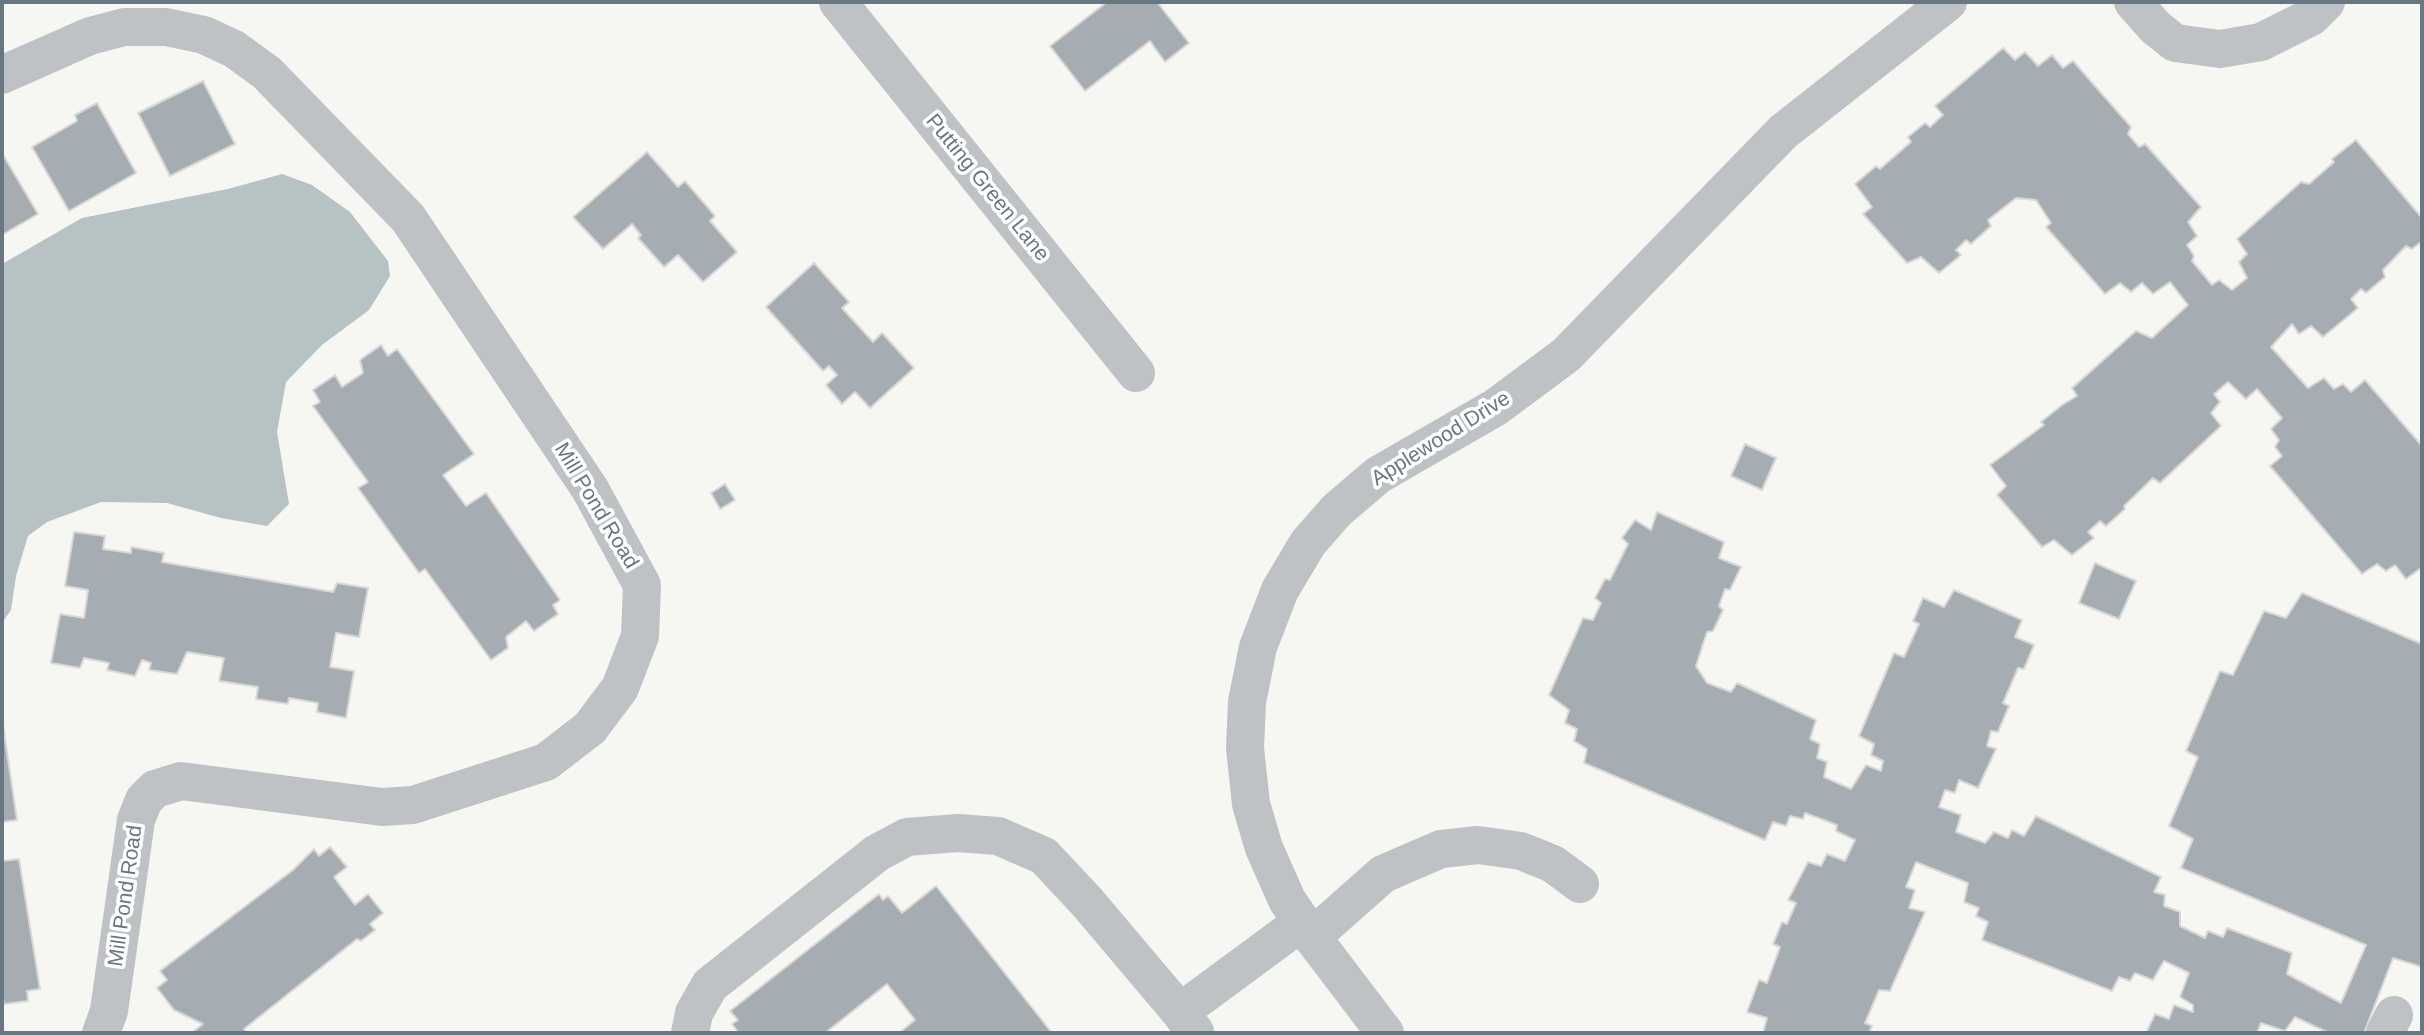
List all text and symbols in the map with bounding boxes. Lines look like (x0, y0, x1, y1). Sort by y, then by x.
street label: Putting Green Lane (920, 109, 1054, 267)
street label: Applewood Drive (1367, 386, 1515, 492)
street label: Mill Pond Road (549, 438, 643, 574)
street label: Mill Pond Road (104, 824, 148, 968)

